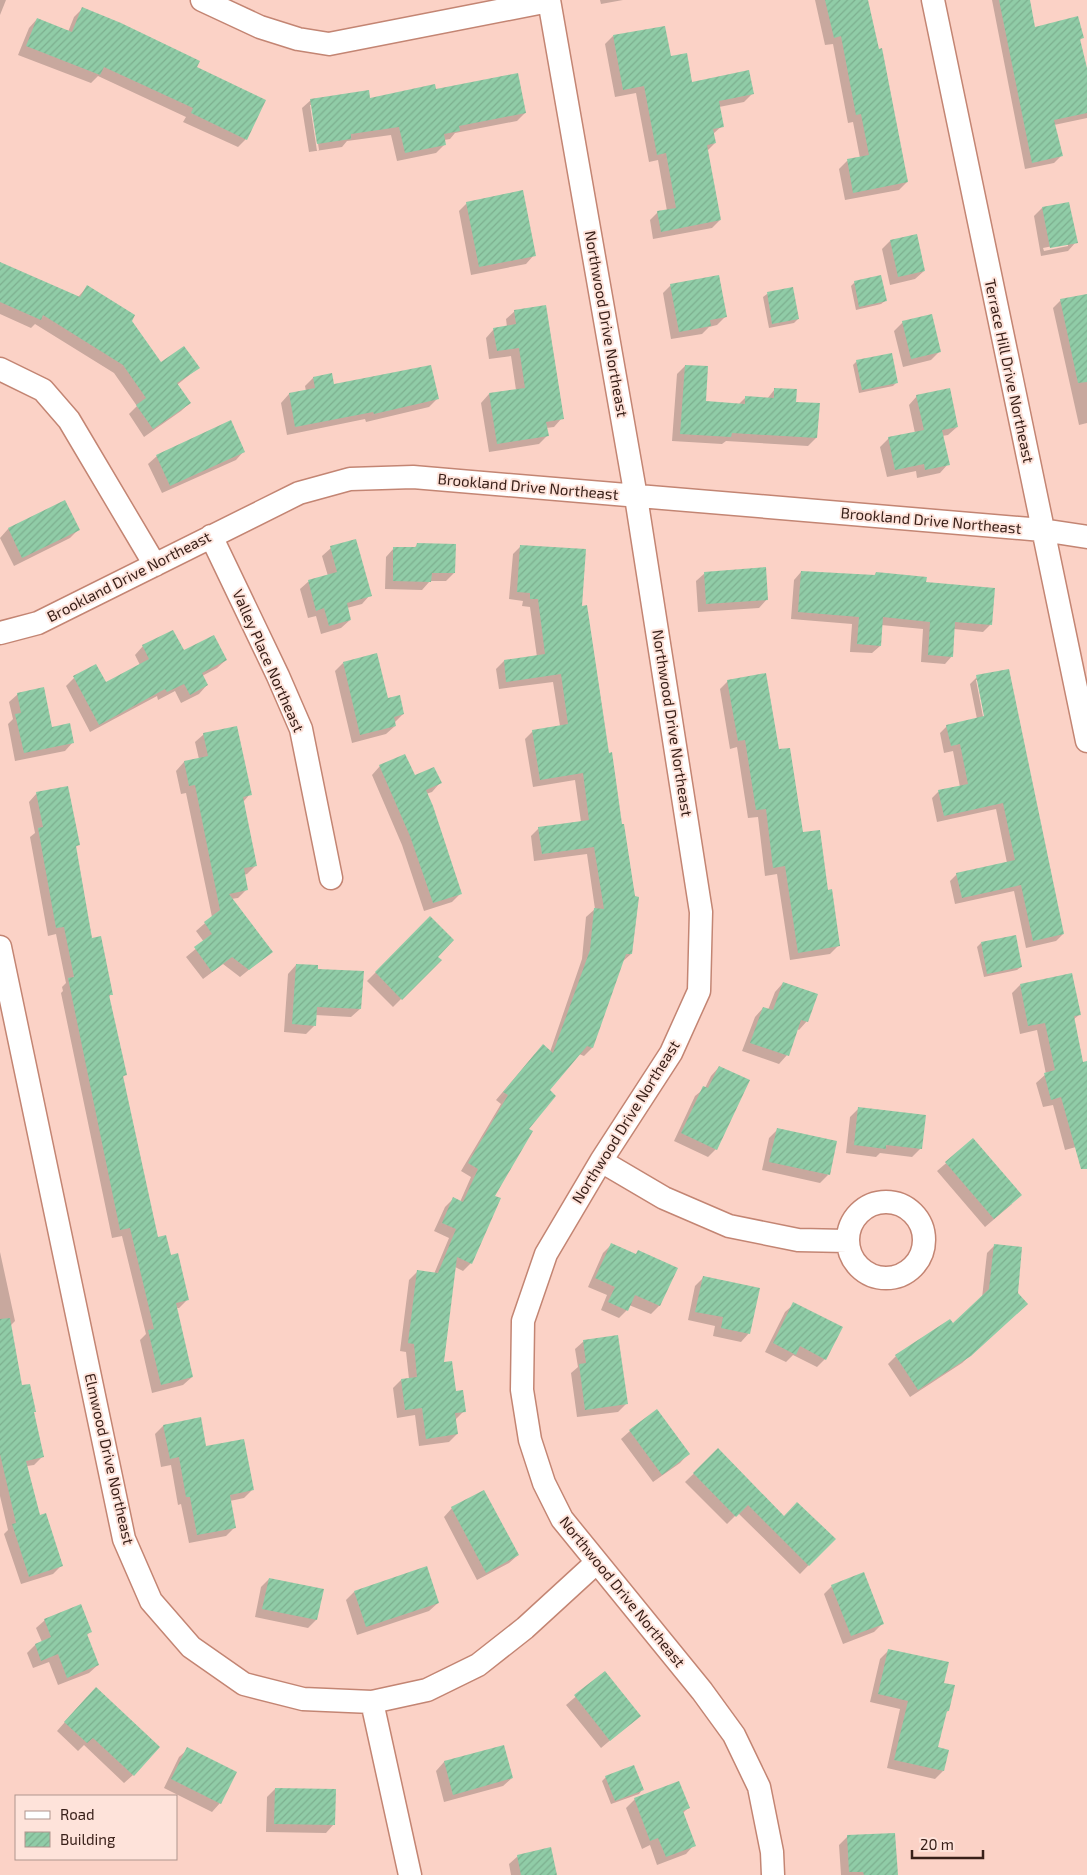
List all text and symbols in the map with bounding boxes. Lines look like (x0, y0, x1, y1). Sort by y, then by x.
street label: Northwood Drive Northeast (582, 229, 632, 419)
street label: Terrace Hill Drive Northeast (982, 277, 1038, 465)
street label: Brookland Drive Northeast (437, 469, 619, 503)
street label: Brookland Drive Northeast (840, 503, 1022, 537)
street label: Brookland Drive Northeast (44, 527, 214, 625)
street label: Valley Place Northeast (229, 587, 309, 735)
street label: Northwood Drive Northeast (649, 628, 697, 818)
street label: Northwood Drive Northeast (567, 1036, 683, 1206)
street label: Elmwood Drive Northeast (81, 1371, 139, 1547)
street label: Northwood Drive Northeast (556, 1512, 689, 1671)
legend (15, 1795, 178, 1860)
text: Road (60, 1805, 95, 1823)
scale bar (912, 1828, 983, 1860)
text: Building (60, 1830, 116, 1848)
text: 20 m (920, 1835, 954, 1853)

